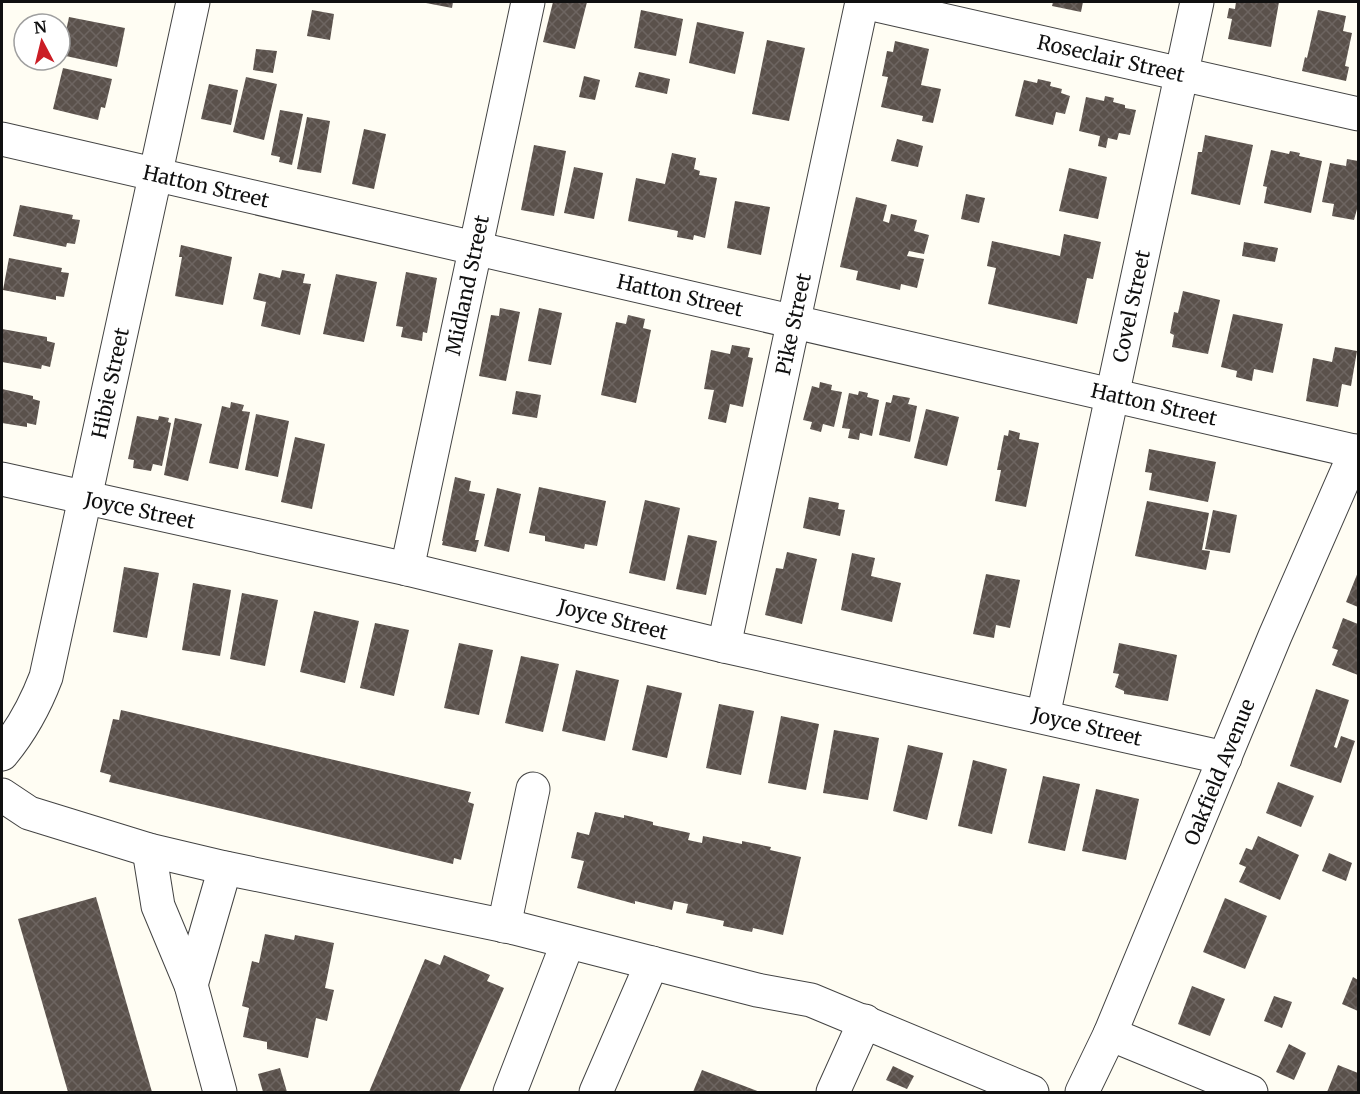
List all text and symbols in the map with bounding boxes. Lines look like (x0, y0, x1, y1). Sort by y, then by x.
north arrow (12, 12, 72, 72)
text: N (33, 16, 48, 38)
street label: Roseclair Street (1035, 29, 1187, 87)
street label: Hatton Street (141, 159, 272, 213)
street label: Midland Street (440, 213, 494, 357)
street label: Covel Street (1107, 247, 1155, 364)
street label: Hatton Street (615, 268, 746, 322)
street label: Pike Street (770, 270, 816, 377)
street label: Hibie Street (86, 325, 134, 441)
street label: Hatton Street (1089, 377, 1220, 431)
street label: Joyce Street (82, 486, 198, 534)
street label: Joyce Street (555, 593, 671, 645)
street label: Oakfield Avenue (1178, 695, 1260, 849)
street label: Joyce Street (1029, 701, 1145, 751)

